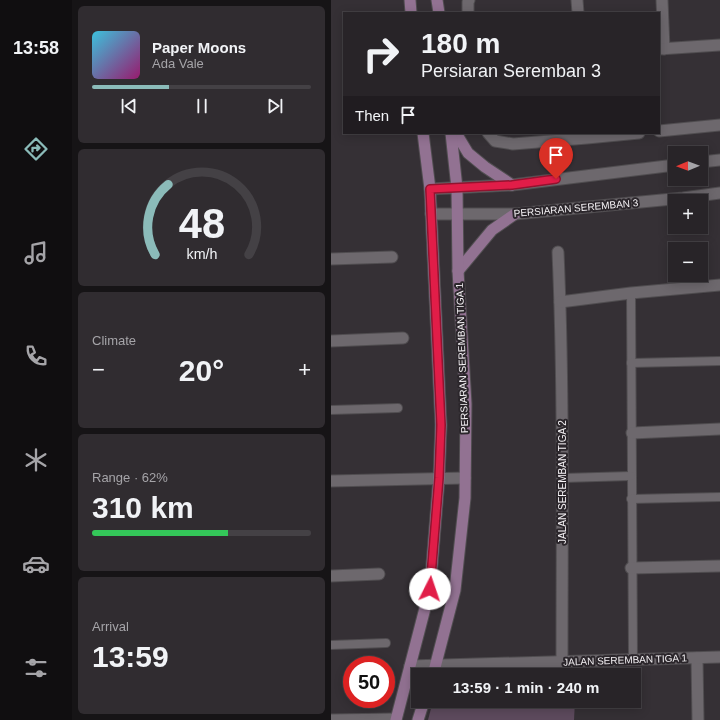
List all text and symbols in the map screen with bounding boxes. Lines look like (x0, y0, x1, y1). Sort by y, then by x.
icon: right (355, 28, 407, 80)
text: 180 m (421, 28, 500, 59)
text: 13:58 (13, 38, 59, 58)
text: Paper Moons (152, 39, 246, 56)
text: Ada Vale (152, 56, 204, 71)
text: Persiaran Seremban 3 (421, 61, 601, 81)
icon: previous (118, 95, 140, 117)
icon: pause (191, 95, 213, 117)
icon: next (264, 95, 286, 117)
icon: arrive (397, 104, 419, 126)
text: Then (355, 107, 389, 124)
icon: directions (22, 135, 50, 163)
pin (539, 138, 573, 179)
icon: arrive (545, 144, 567, 166)
north arrow (668, 146, 708, 186)
map controls (668, 146, 708, 282)
button: + (668, 194, 708, 234)
street label: PERSIARAN SEREMBAN 3 (513, 197, 639, 219)
text: 48 (178, 200, 225, 247)
icon: music (22, 239, 50, 267)
button: − (668, 242, 708, 282)
text: km/h (186, 246, 217, 262)
street label: PERSIARAN SEREMBAN TIGA 1 (454, 282, 470, 433)
text: Climate (92, 333, 136, 348)
icon: phone (22, 342, 50, 370)
text: 20° (179, 354, 224, 387)
text: − (92, 357, 105, 382)
text: + (298, 357, 311, 382)
street label: JALAN SEREMBAN TIGA 2 (557, 420, 568, 544)
icon: climate (22, 446, 50, 474)
text: Range · 62% (92, 470, 168, 485)
text: 310 km (92, 491, 194, 524)
icon: car (22, 550, 50, 578)
position arrow (409, 568, 451, 610)
text: Arrival (92, 619, 129, 634)
text: 13:59 (92, 640, 169, 673)
street label: JALAN SEREMBAN TIGA 1 (563, 652, 687, 668)
icon: filters (22, 654, 50, 682)
speed limit sign: 50 (343, 656, 395, 708)
text: 13:59 · 1 min · 240 m (453, 679, 599, 696)

